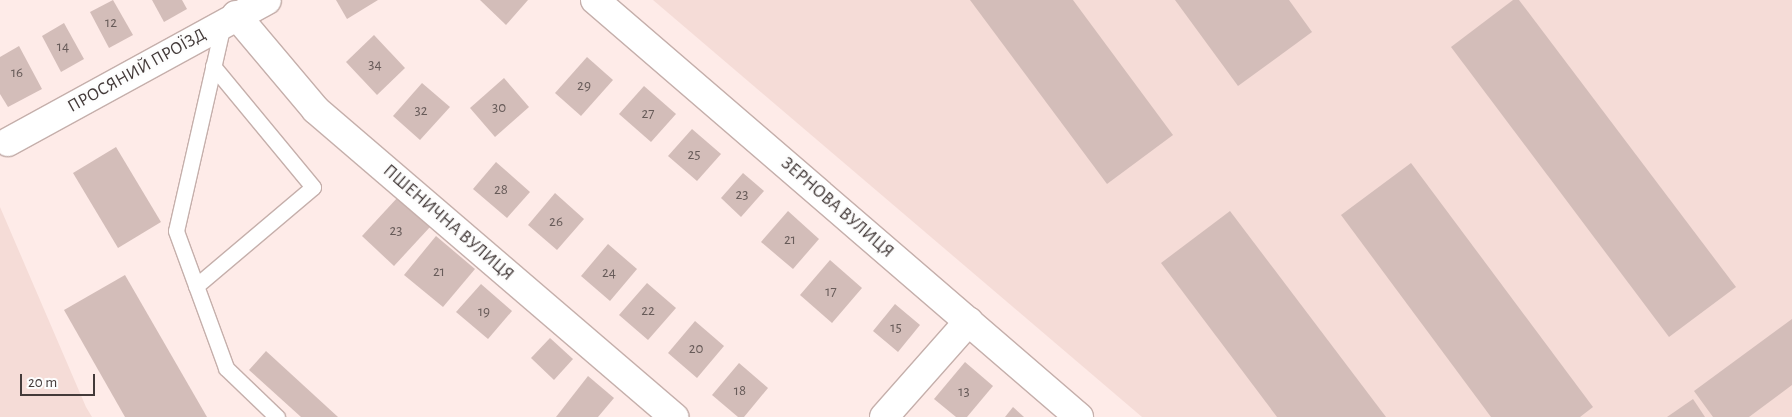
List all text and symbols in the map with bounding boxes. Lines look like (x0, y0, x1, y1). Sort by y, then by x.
house number: 12 (105, 14, 117, 32)
street label: ПРОСЯНИЙ ПРОЇЗД (64, 24, 210, 118)
house number: 14 (57, 38, 69, 56)
house number: 34 (368, 56, 382, 74)
house number: 16 (11, 64, 23, 82)
house number: 29 (577, 77, 591, 95)
house number: 30 (492, 99, 506, 117)
house number: 32 (414, 102, 428, 120)
house number: 27 (641, 105, 655, 123)
house number: 25 (687, 146, 701, 164)
street label: ЗЕРНОВА ВУЛИЦЯ (776, 153, 898, 263)
street label: ПШЕНИЧНА ВУЛИЦЯ (378, 160, 518, 286)
house number: 28 (494, 181, 508, 199)
house number: 23 (735, 186, 749, 204)
house number: 26 (549, 213, 563, 231)
house number: 23 (389, 222, 403, 240)
house number: 21 (784, 231, 796, 249)
house number: 21 (433, 263, 445, 281)
house number: 24 (602, 264, 616, 282)
house number: 17 (825, 283, 837, 301)
house number: 22 (641, 302, 655, 320)
house number: 19 (478, 303, 490, 321)
house number: 15 (890, 319, 902, 337)
house number: 20 (689, 340, 703, 358)
scale bar (22, 364, 98, 396)
text: 20 m (28, 375, 57, 390)
house number: 18 (734, 382, 746, 400)
house number: 13 (958, 383, 970, 401)

